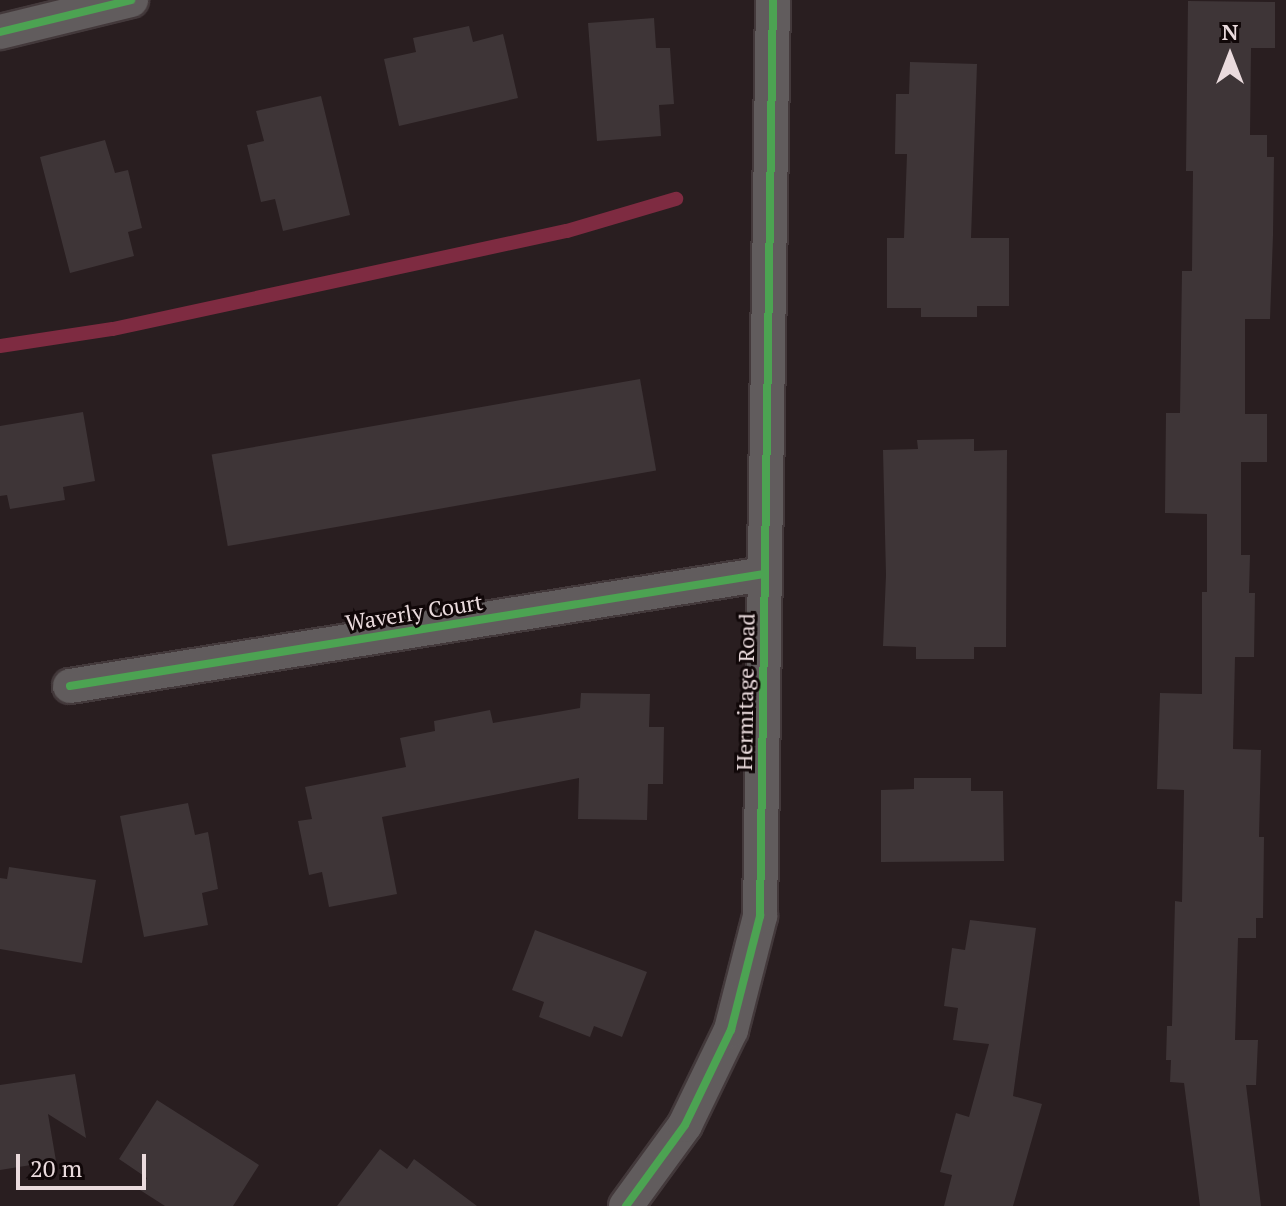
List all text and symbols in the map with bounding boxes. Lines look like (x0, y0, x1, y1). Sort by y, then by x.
north arrow (1190, 16, 1270, 96)
text: N (1222, 17, 1238, 46)
street label: Waverly Court (343, 588, 485, 636)
street label: Hermitage Road (730, 613, 760, 771)
scale bar (20, 1138, 150, 1188)
text: 20 m (30, 1152, 82, 1184)

